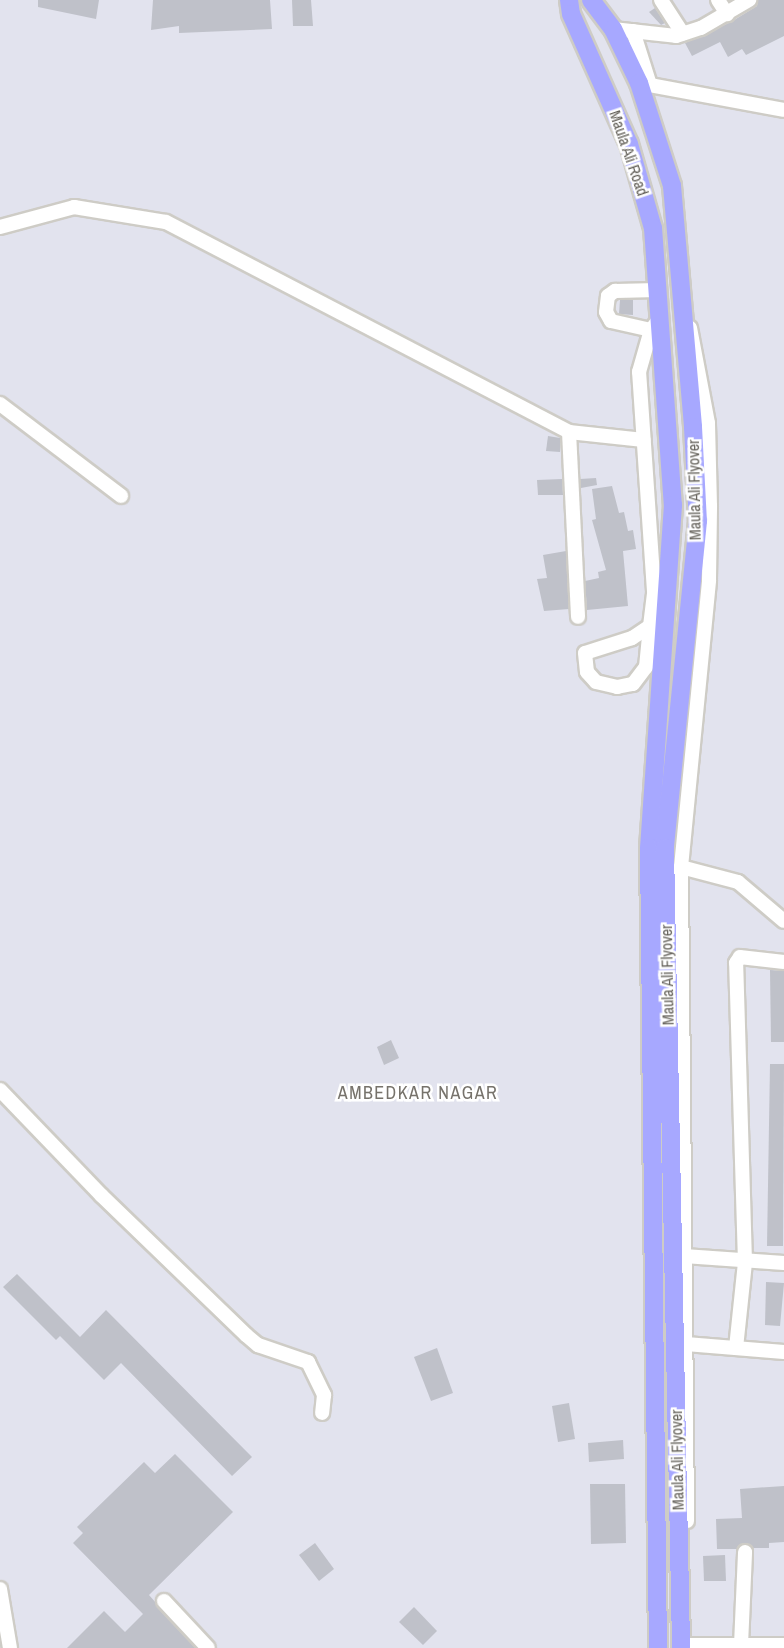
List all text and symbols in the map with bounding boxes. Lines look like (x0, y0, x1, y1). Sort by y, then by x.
street label: Maula Ali Road (605, 107, 653, 199)
street label: Maula Ali Flyover (684, 439, 704, 541)
street label: Maula Ali Flyover (657, 924, 677, 1026)
district label: AMBEDKAR NAGAR (338, 1082, 498, 1104)
street label: Maula Ali Flyover (667, 1409, 687, 1511)

